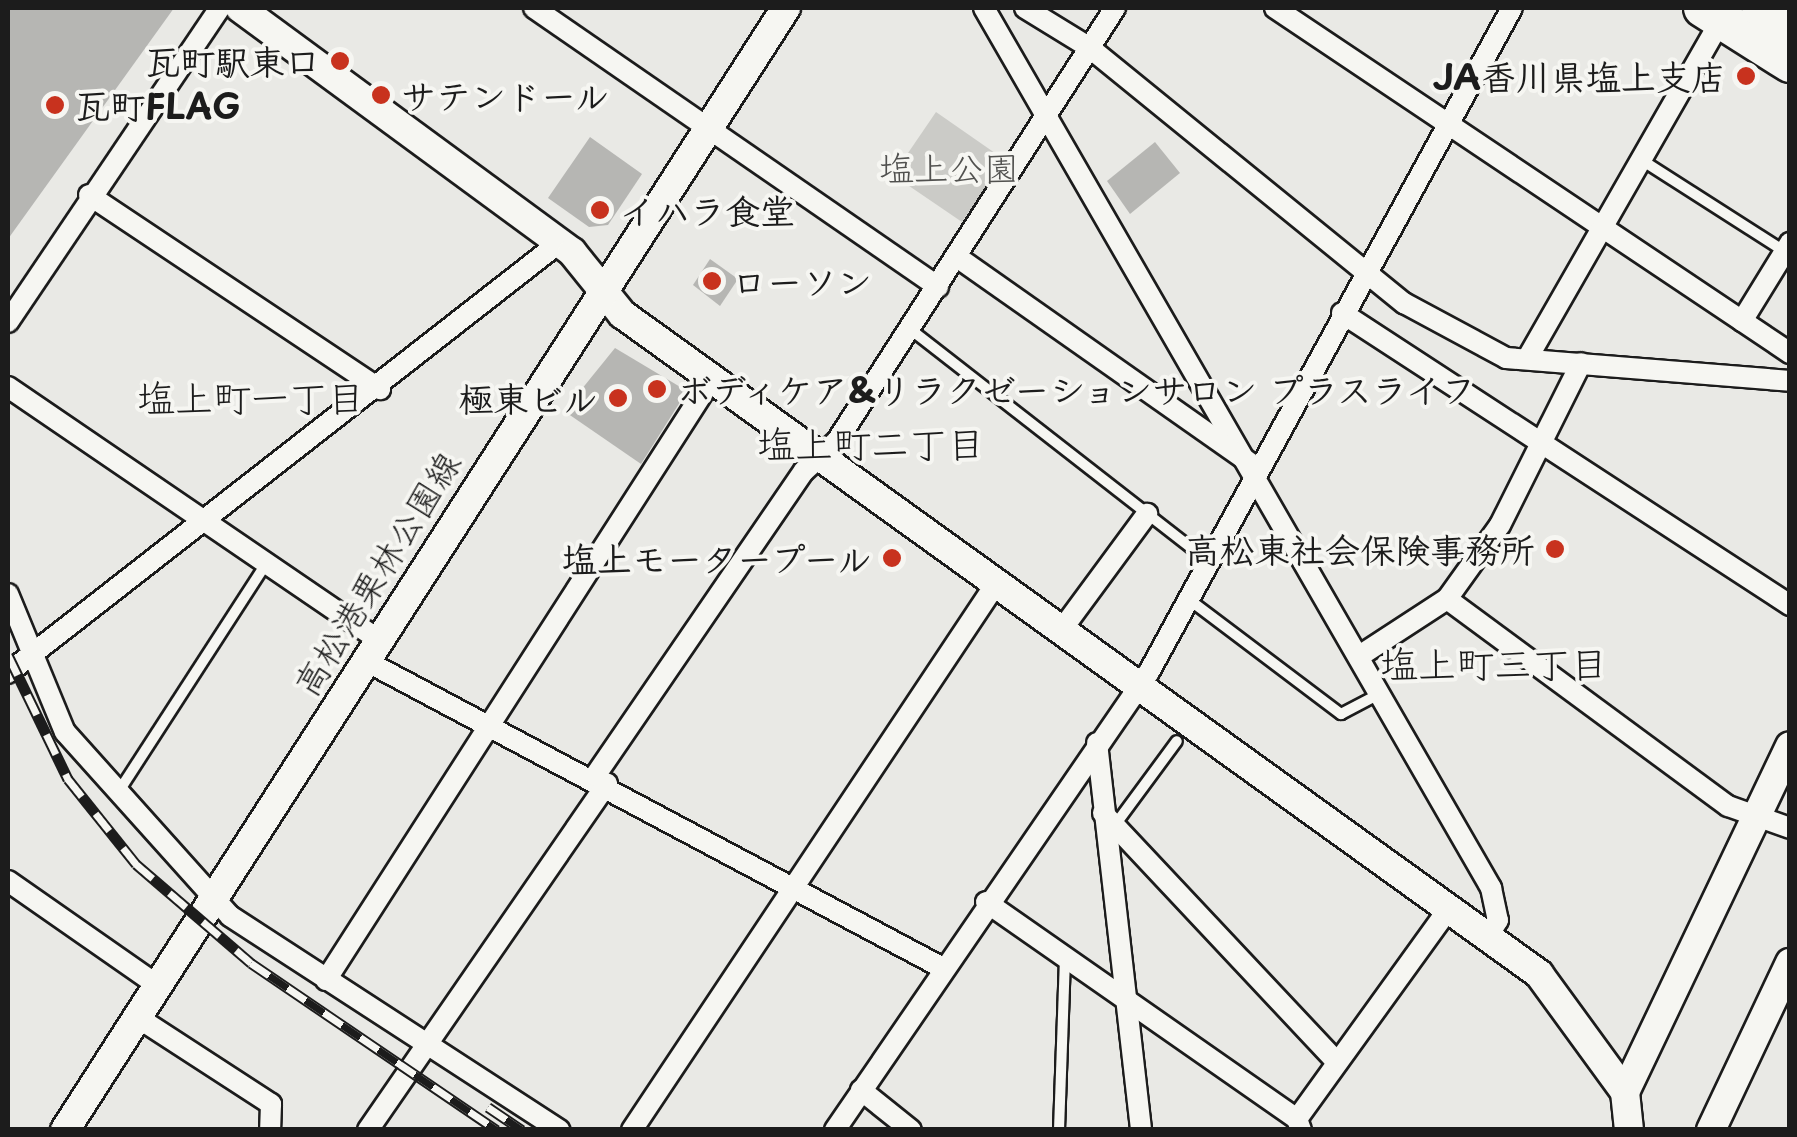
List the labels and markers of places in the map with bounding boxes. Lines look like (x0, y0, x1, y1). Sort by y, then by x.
place label: 瓦町駅東口 (145, 40, 320, 82)
marker: 瓦町駅東口 (329, 50, 351, 72)
place label: JA香川県塩上支店 (1433, 55, 1726, 97)
marker: JA香川県塩上支店 (1735, 65, 1757, 87)
place label: サテンドール (401, 74, 611, 116)
place label: 瓦町FLAG (75, 84, 241, 126)
marker: サテンドール (370, 84, 392, 106)
marker: 瓦町FLAG (44, 94, 66, 116)
place label: イハラ食堂 (620, 189, 795, 231)
marker: イハラ食堂 (589, 199, 611, 221)
place label: ローソン (732, 260, 872, 302)
marker: ローソン (701, 270, 723, 292)
place label: ボディケア&リラクゼーションサロン プラスライフ (677, 368, 1485, 410)
place label: 極東ビル (458, 377, 598, 419)
marker: ボディケア&リラクゼーションサロン プラスライフ (646, 378, 668, 400)
marker: 極東ビル (607, 387, 629, 409)
place label: 高松東社会保険事務所 (1185, 528, 1535, 570)
place label: 塩上モータープール (559, 537, 872, 579)
marker: 高松東社会保険事務所 (1544, 538, 1566, 560)
marker: 塩上モータープール (881, 547, 903, 569)

